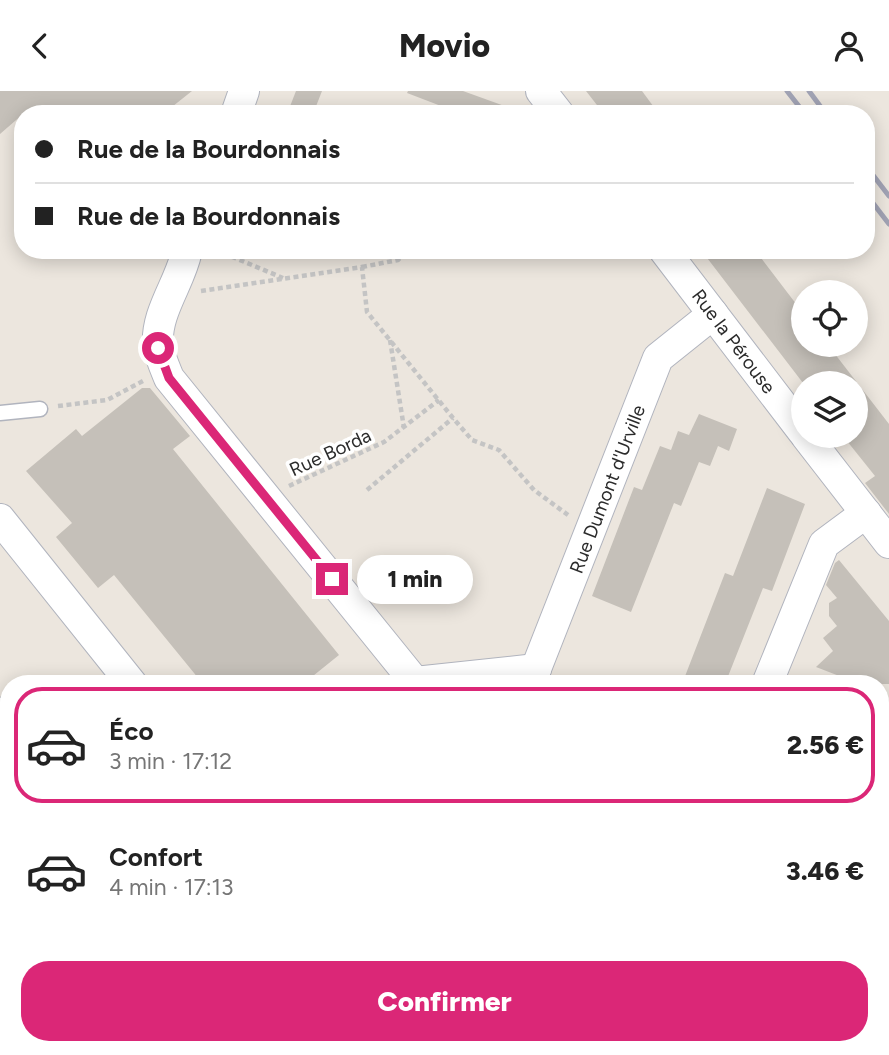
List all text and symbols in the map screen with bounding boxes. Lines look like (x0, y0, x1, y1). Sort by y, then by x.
icon: back (21, 27, 59, 65)
text: Movio (399, 27, 490, 65)
icon: person (830, 27, 868, 65)
text: Rue de la Bourdonnais (77, 133, 340, 165)
text: Rue de la Bourdonnais (77, 200, 340, 232)
map controls (791, 280, 868, 448)
button: locate (791, 280, 868, 357)
street label: Rue la Pérouse (687, 285, 780, 398)
route start (142, 332, 174, 364)
button: layers (791, 371, 868, 448)
street label: Rue Dumont d'Urville (565, 402, 650, 577)
street label: Rue Borda (286, 424, 375, 481)
callout: 1 min (356, 554, 472, 603)
route end (316, 563, 348, 595)
text: 1 min (388, 565, 442, 593)
icon: car (25, 714, 88, 777)
text: Éco (109, 715, 154, 747)
text: 2.56 € (787, 729, 864, 761)
text: 3 min · 17:12 (109, 747, 232, 775)
icon: car (25, 840, 88, 903)
text: Confort (109, 841, 203, 873)
text: 3.46 € (786, 855, 864, 887)
text: 4 min · 17:13 (109, 873, 234, 901)
button: Confirmer (21, 961, 868, 1041)

